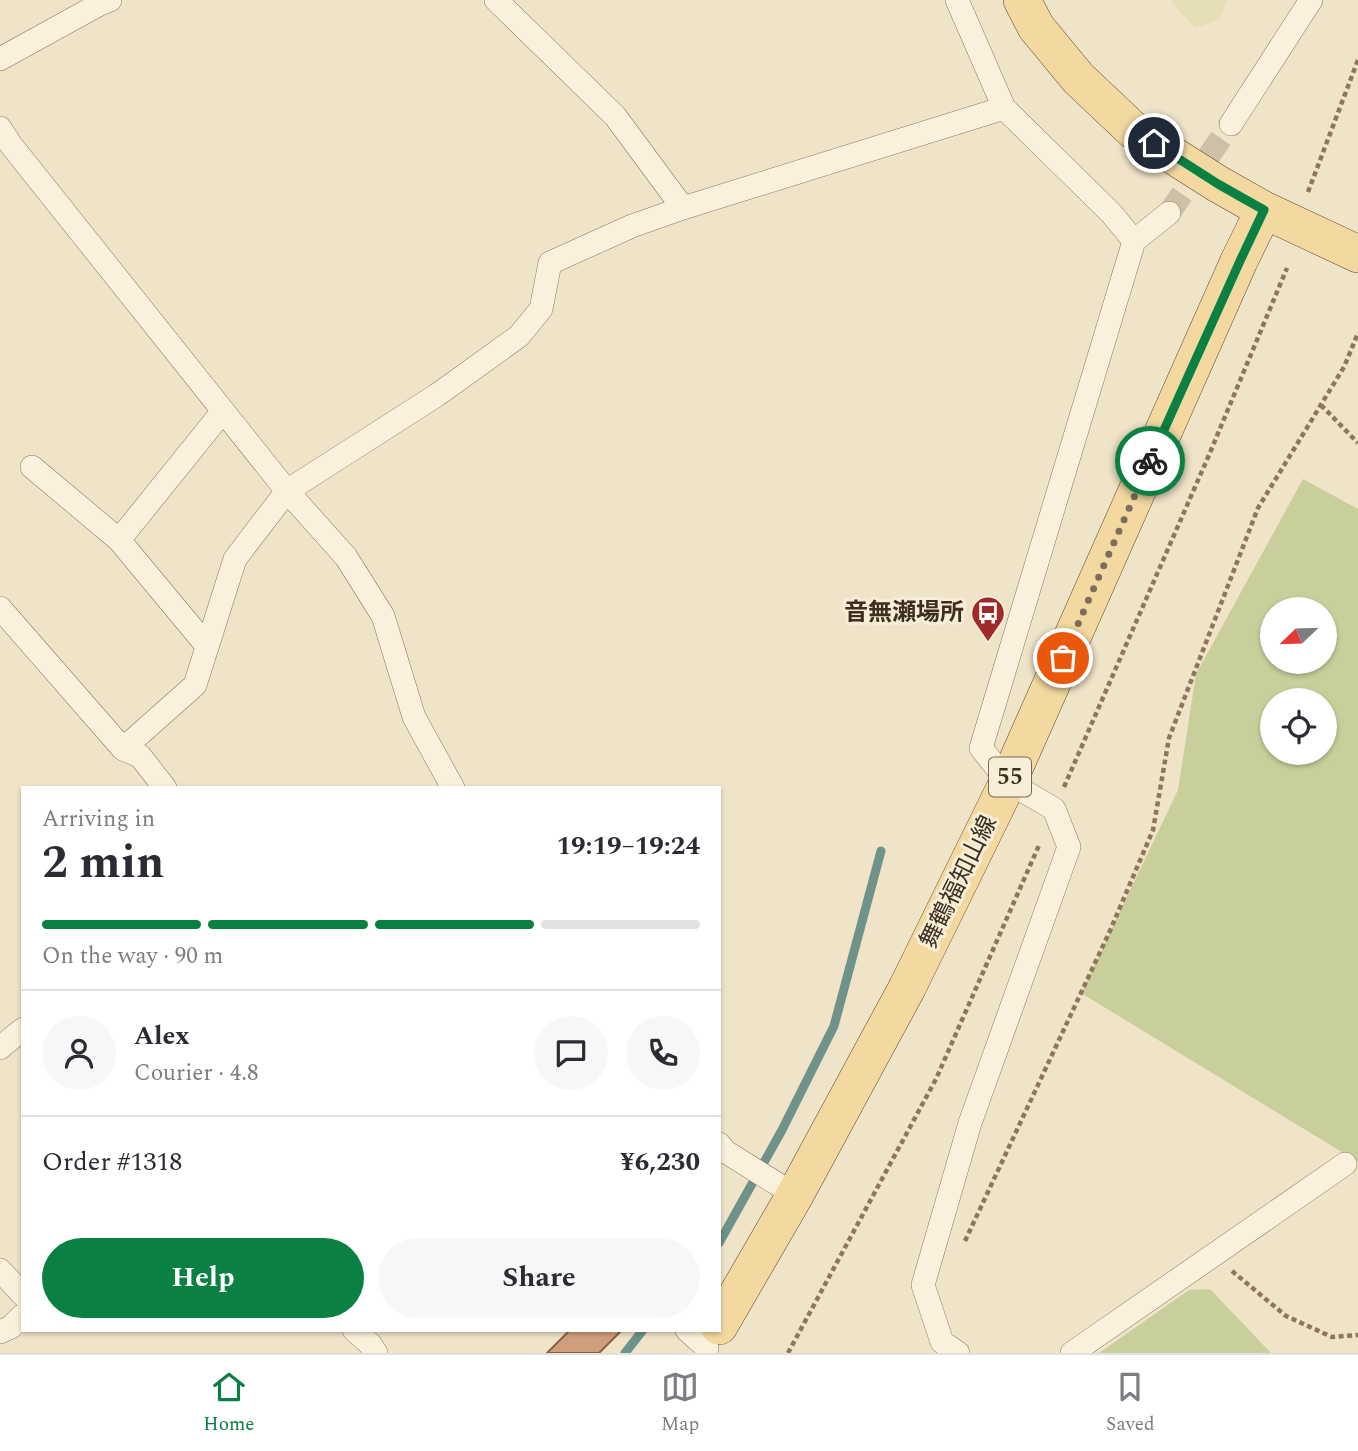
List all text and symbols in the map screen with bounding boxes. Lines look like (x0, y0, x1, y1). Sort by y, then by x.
pin (1124, 113, 1184, 173)
icon: home (1135, 124, 1173, 162)
courier (1115, 426, 1185, 496)
icon: bike (1131, 442, 1169, 480)
bus stop icon: 音無瀬場所 (969, 594, 1007, 643)
place label: 音無瀬場所 (844, 595, 964, 631)
north arrow (1260, 597, 1337, 674)
map controls (1260, 597, 1337, 765)
pin (1033, 628, 1093, 688)
icon: bag (1044, 639, 1082, 677)
button: locate (1260, 688, 1337, 765)
road number: 55 (989, 758, 1031, 796)
text: Arriving in (42, 802, 155, 837)
street label: 舞鶴福知山線 (911, 809, 1007, 955)
text: 19:19–19:24 (556, 826, 700, 866)
text: 2 min (42, 828, 164, 898)
text: On the way · 90 m (42, 939, 223, 974)
button: person (42, 1016, 116, 1090)
text: Alex (134, 1016, 189, 1056)
button: chat (534, 1016, 608, 1090)
button: phone (626, 1016, 700, 1090)
text: Courier · 4.8 (134, 1056, 259, 1091)
text: Order #1318 (42, 1142, 182, 1182)
text: ¥6,230 (620, 1142, 700, 1182)
button: Help (42, 1238, 364, 1318)
button: Share (378, 1238, 700, 1318)
tab: Home (203, 1368, 254, 1439)
tab: Map (661, 1368, 699, 1439)
tab: Saved (1106, 1368, 1155, 1439)

